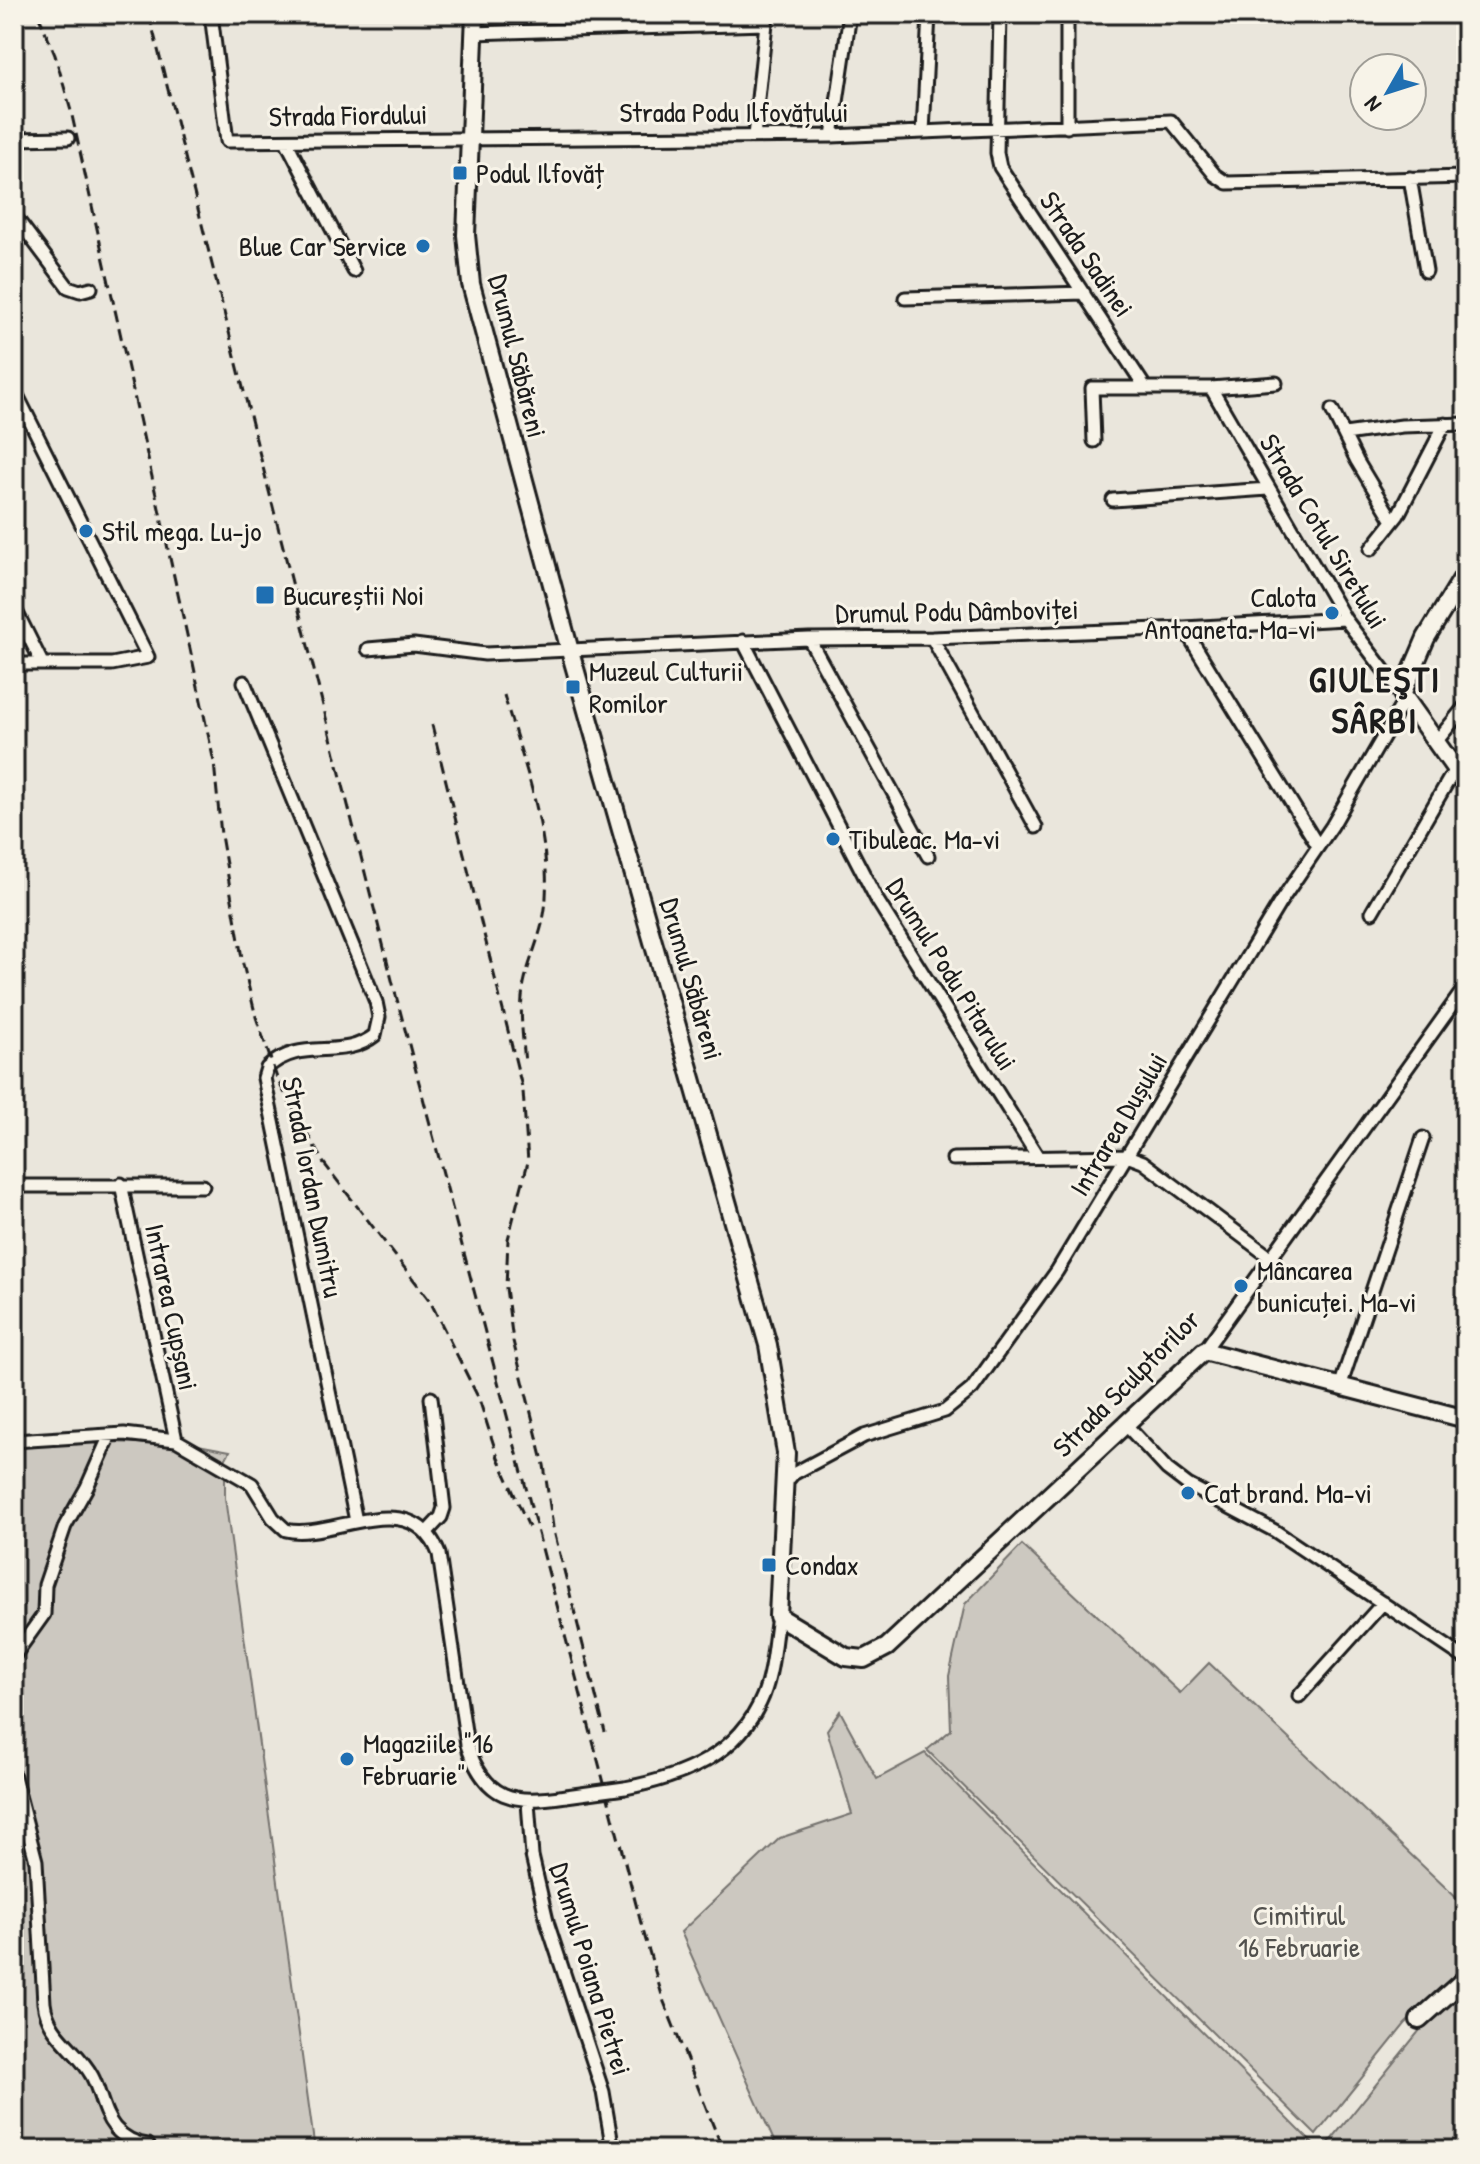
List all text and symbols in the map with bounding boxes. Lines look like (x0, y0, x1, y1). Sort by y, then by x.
north arrow (1348, 52, 1428, 132)
text: N (1357, 90, 1388, 119)
street label: Strada Podu Ilfovățului (619, 93, 849, 131)
street label: Strada Fiordului (268, 95, 428, 135)
place label: Podul Ilfovăț (476, 154, 604, 192)
marker: Podul Ilfovăț (451, 164, 469, 182)
street label: Strada Sadinei (1031, 184, 1143, 324)
place label: Blue Car Service (239, 227, 407, 265)
marker: Blue Car Service (414, 237, 432, 255)
street label: Drumul Săbăreni (479, 271, 557, 441)
street label: Strada Cotul Siretului (1251, 427, 1397, 635)
place label: Stil mega. Lu-jo (102, 512, 262, 550)
marker: Stil mega. Lu-jo (77, 522, 95, 540)
place label: Bucureștii Noi (283, 576, 424, 614)
place label: Calota Antoaneta. Ma-vi (1145, 578, 1316, 648)
marker: Bucureștii Noi (254, 584, 276, 606)
street label: Drumul Podu Dâmboviței (835, 590, 1079, 632)
marker: Calota Antoaneta. Ma-vi (1323, 604, 1341, 622)
place label: Muzeul Culturii Romilor (589, 652, 743, 722)
district label: GIULEŞTI SÂRBI (1309, 654, 1441, 744)
marker: Muzeul Culturii Romilor (564, 678, 582, 696)
place label: Tibuleac. Ma-vi (849, 820, 1000, 858)
marker: Tibuleac. Ma-vi (824, 830, 842, 848)
street label: Drumul Podu Pitarului (878, 871, 1026, 1077)
street label: Drumul Săbăreni (651, 894, 733, 1064)
street label: Intrarea Dușului (1060, 1045, 1176, 1203)
street label: Strada Iordan Dumitru (273, 1074, 353, 1300)
street label: Intrarea Cupșani (136, 1220, 208, 1394)
place label: Mâncarea bunicuței. Ma-vi (1257, 1251, 1417, 1321)
marker: Mâncarea bunicuței. Ma-vi (1232, 1277, 1250, 1295)
street label: Strada Sculptorilor (1044, 1301, 1208, 1465)
place label: Cat brand. Ma-vi (1204, 1474, 1372, 1512)
marker: Cat brand. Ma-vi (1179, 1484, 1197, 1502)
place label: Condax (785, 1546, 859, 1584)
marker: Condax (760, 1556, 778, 1574)
place label: Magaziile "16 Februarie" (362, 1724, 493, 1794)
marker: Magaziile "16 Februarie" (338, 1750, 356, 1768)
street label: Drumul Poiana Pietrei (541, 1858, 641, 2080)
park label: Cimitirul 16 Februarie (1238, 1896, 1360, 1966)

